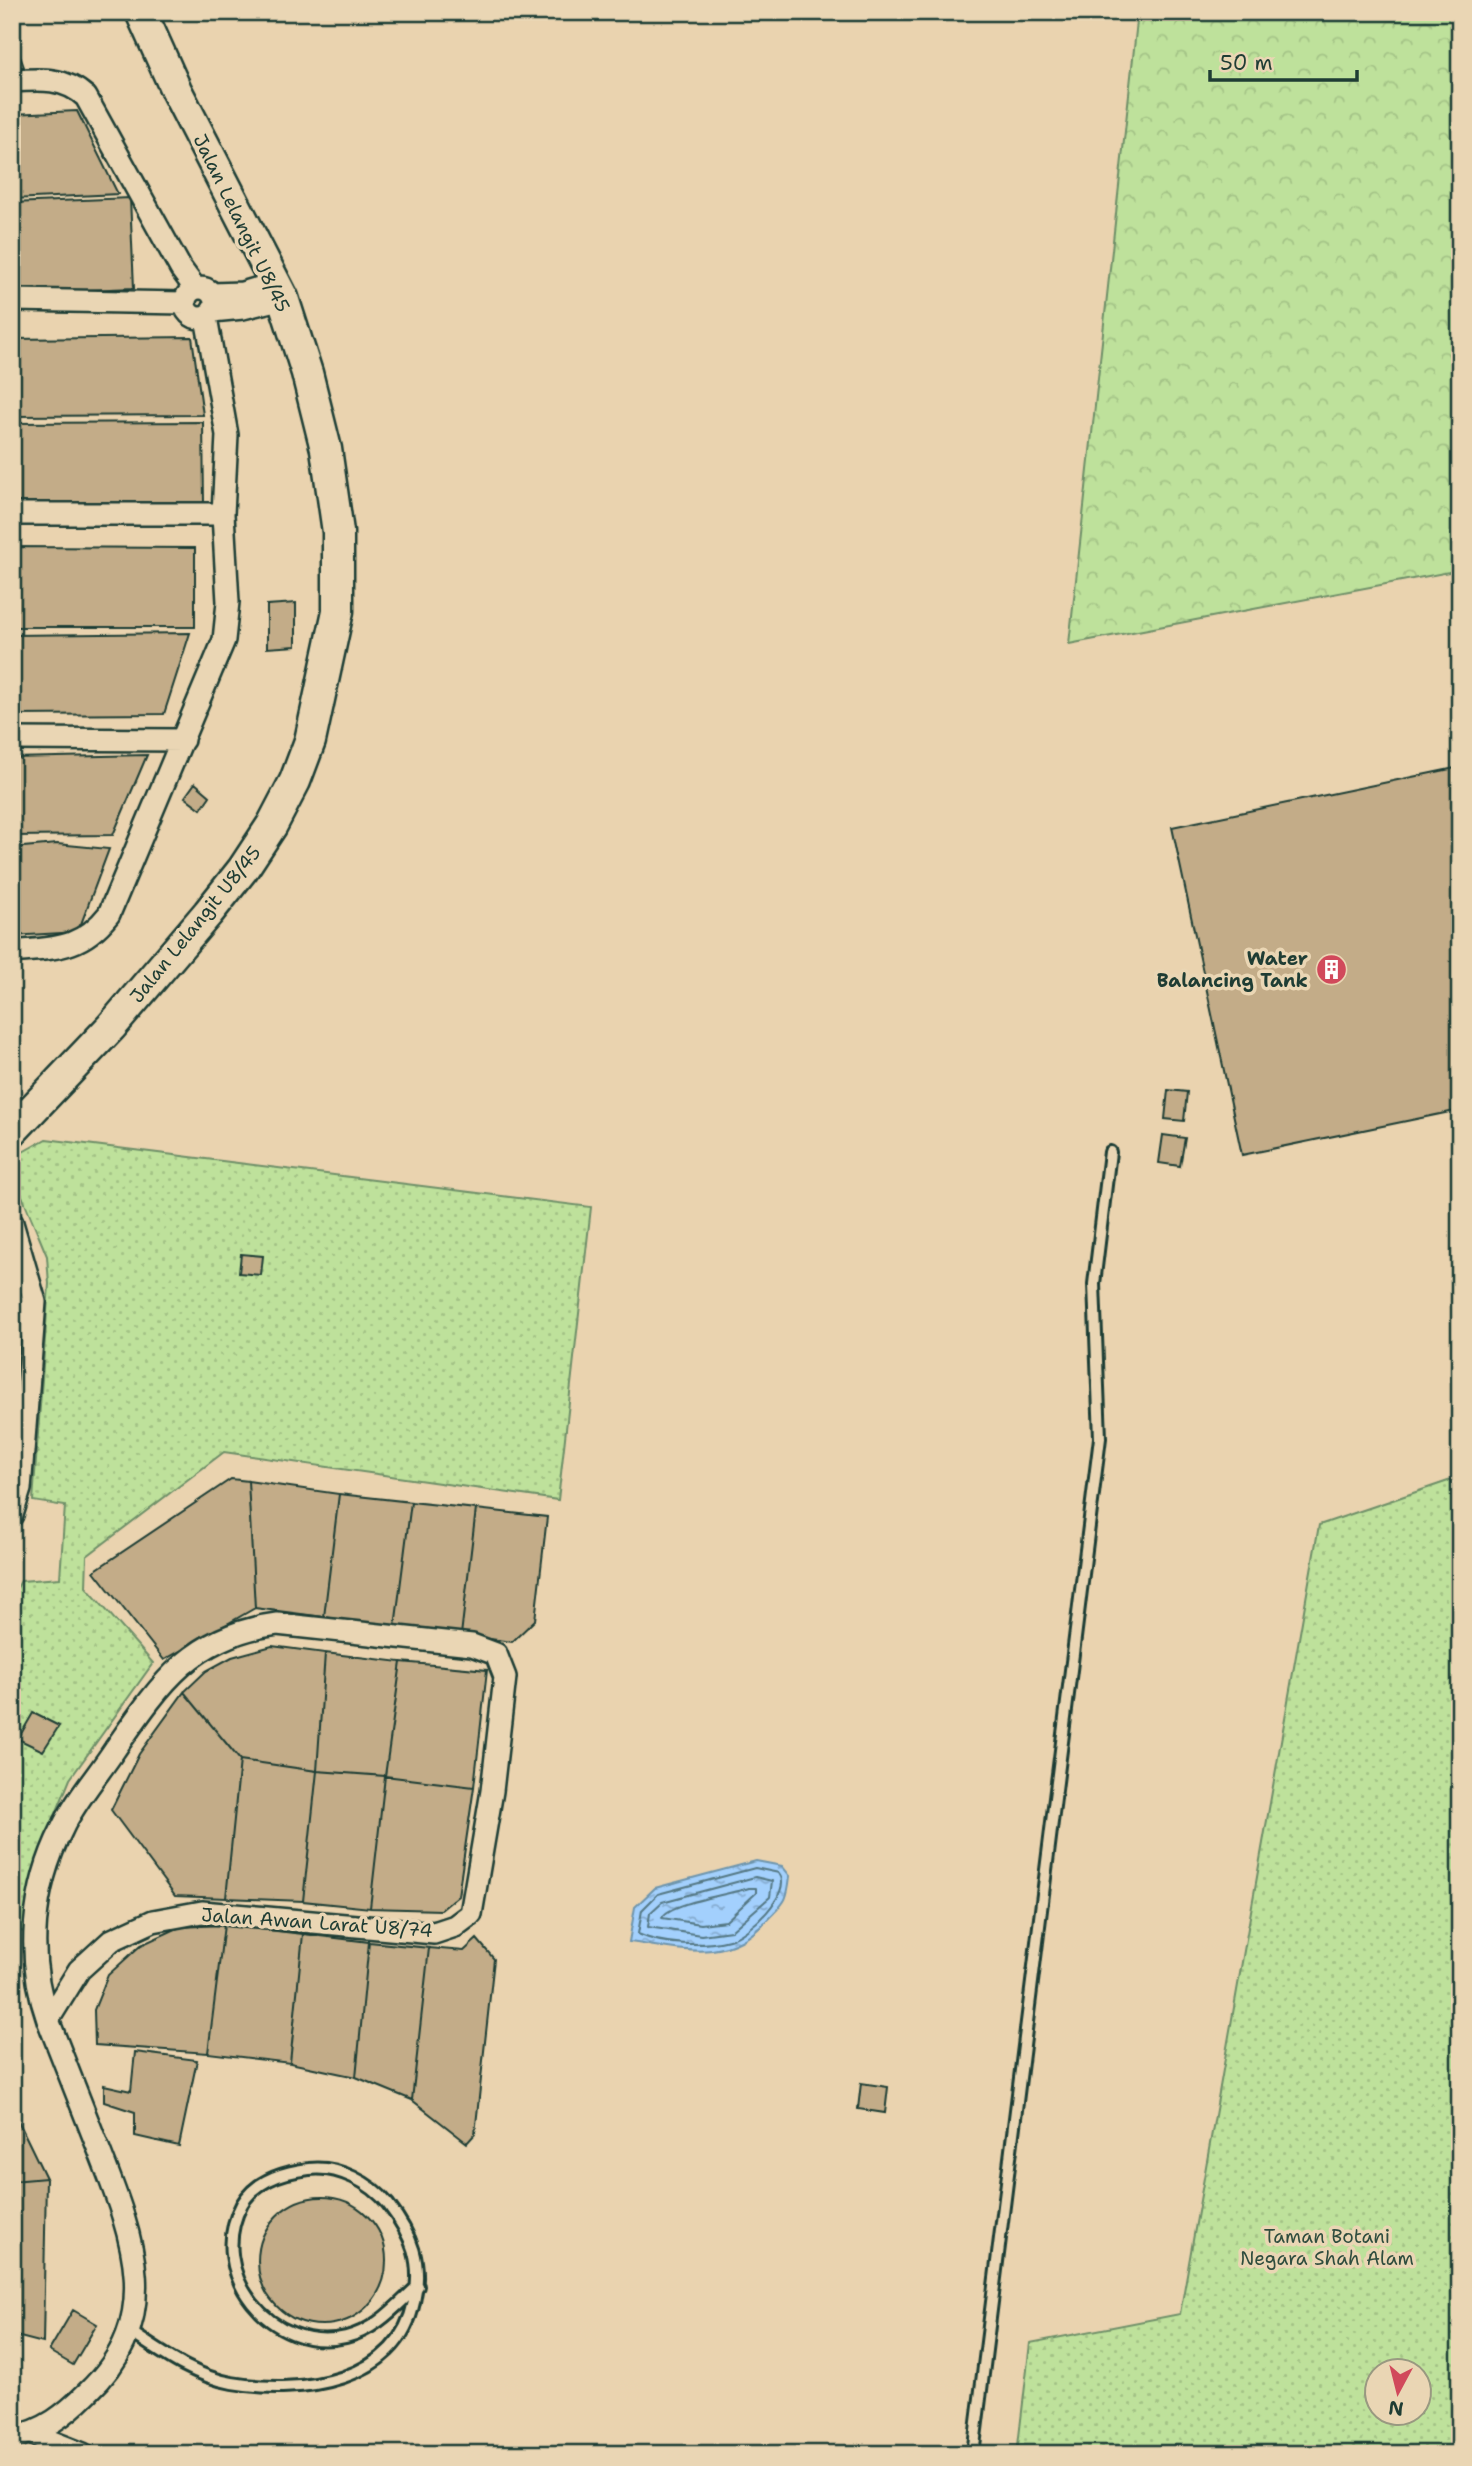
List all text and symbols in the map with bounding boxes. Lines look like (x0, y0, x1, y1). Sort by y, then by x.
scale bar (1210, 38, 1356, 82)
text: 50 m (1220, 49, 1273, 77)
street label: Jalan Lelangit U8/45 (188, 130, 296, 316)
street label: Jalan Lelangit U8/45 (124, 841, 267, 1008)
place label: Water Balancing Tank (1157, 946, 1308, 993)
building icon: Water Balancing Tank (1314, 952, 1348, 986)
street label: Jalan Awan Larat U8/74 (200, 1902, 434, 1943)
park label: Taman Botani Negara Shah Alam (1240, 2224, 1414, 2271)
north arrow (1364, 2358, 1434, 2428)
text: N (1387, 2395, 1405, 2422)

